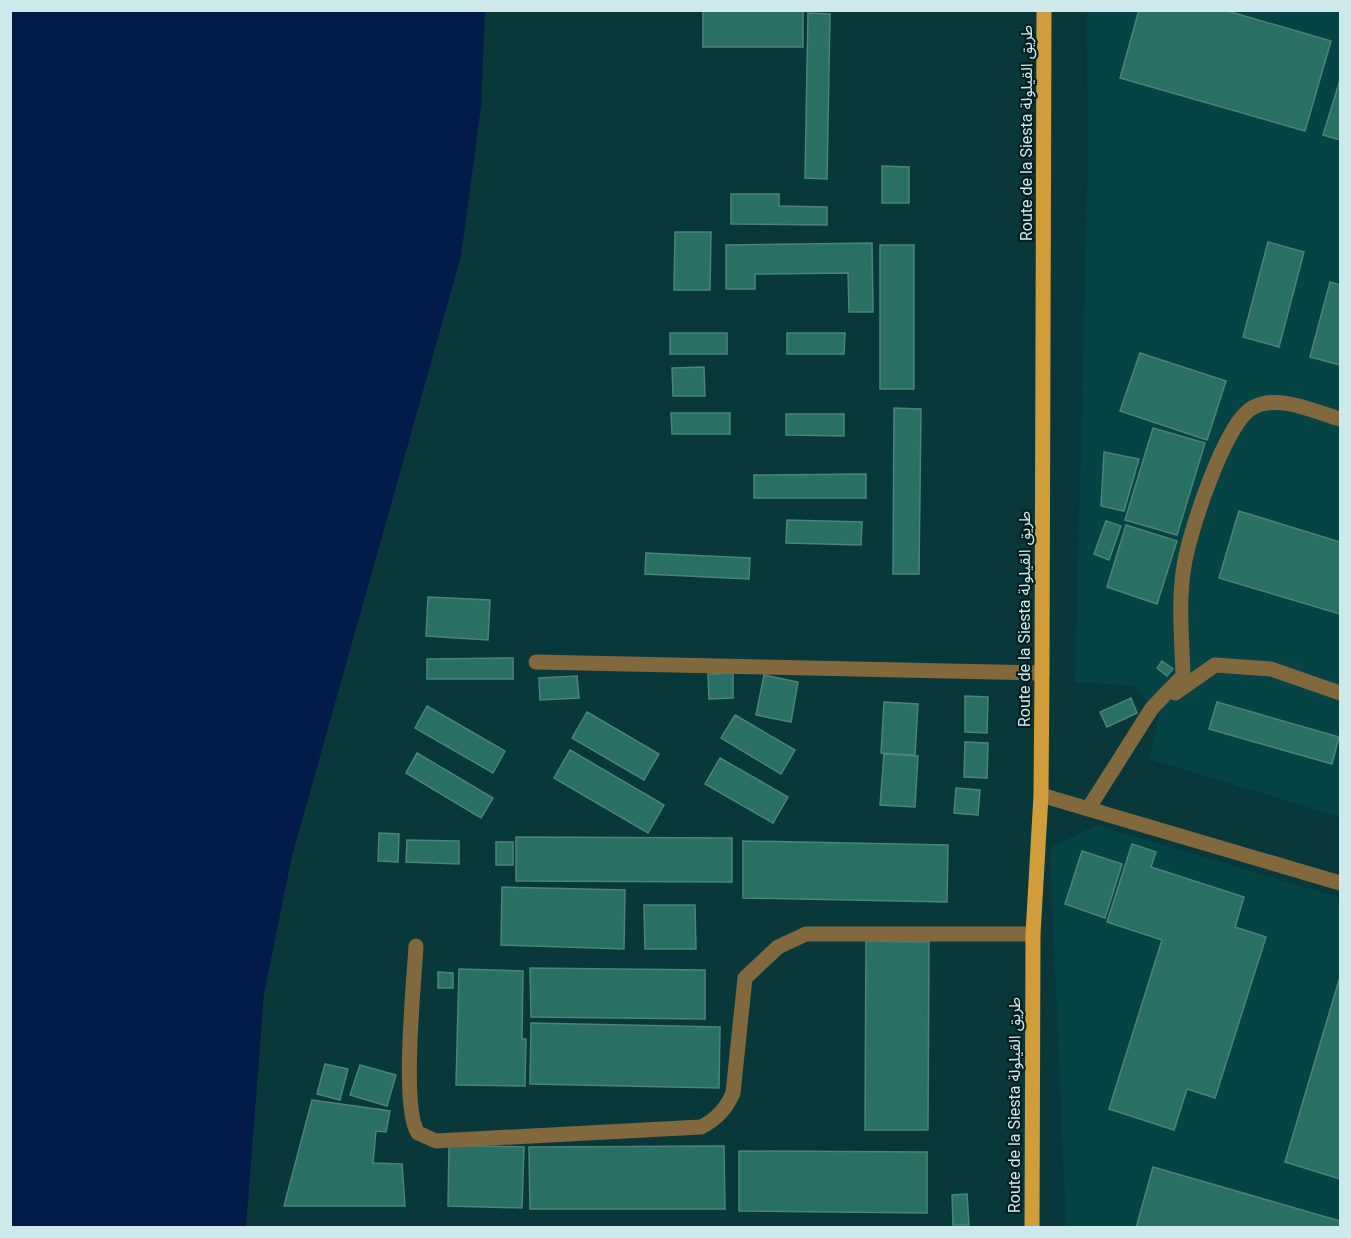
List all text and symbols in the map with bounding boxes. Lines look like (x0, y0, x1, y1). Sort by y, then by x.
street label: Route de la Siesta طريق القيلولة (1017, 25, 1037, 241)
street label: Route de la Siesta طريق القيلولة (1015, 511, 1035, 727)
street label: Route de la Siesta طريق القيلولة (1005, 997, 1025, 1213)

